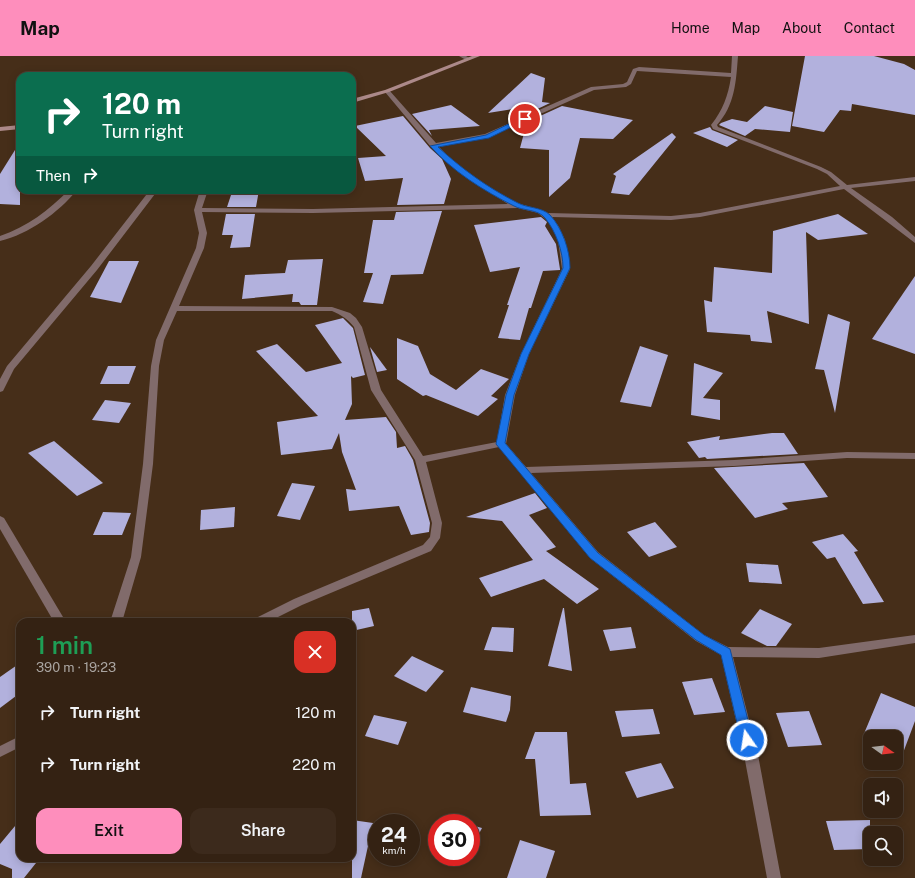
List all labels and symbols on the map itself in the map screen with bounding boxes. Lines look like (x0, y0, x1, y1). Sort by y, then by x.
pin (508, 102, 542, 136)
position arrow (726, 719, 768, 761)
north arrow (863, 730, 903, 770)
speed limit sign: 30 (428, 814, 480, 866)

